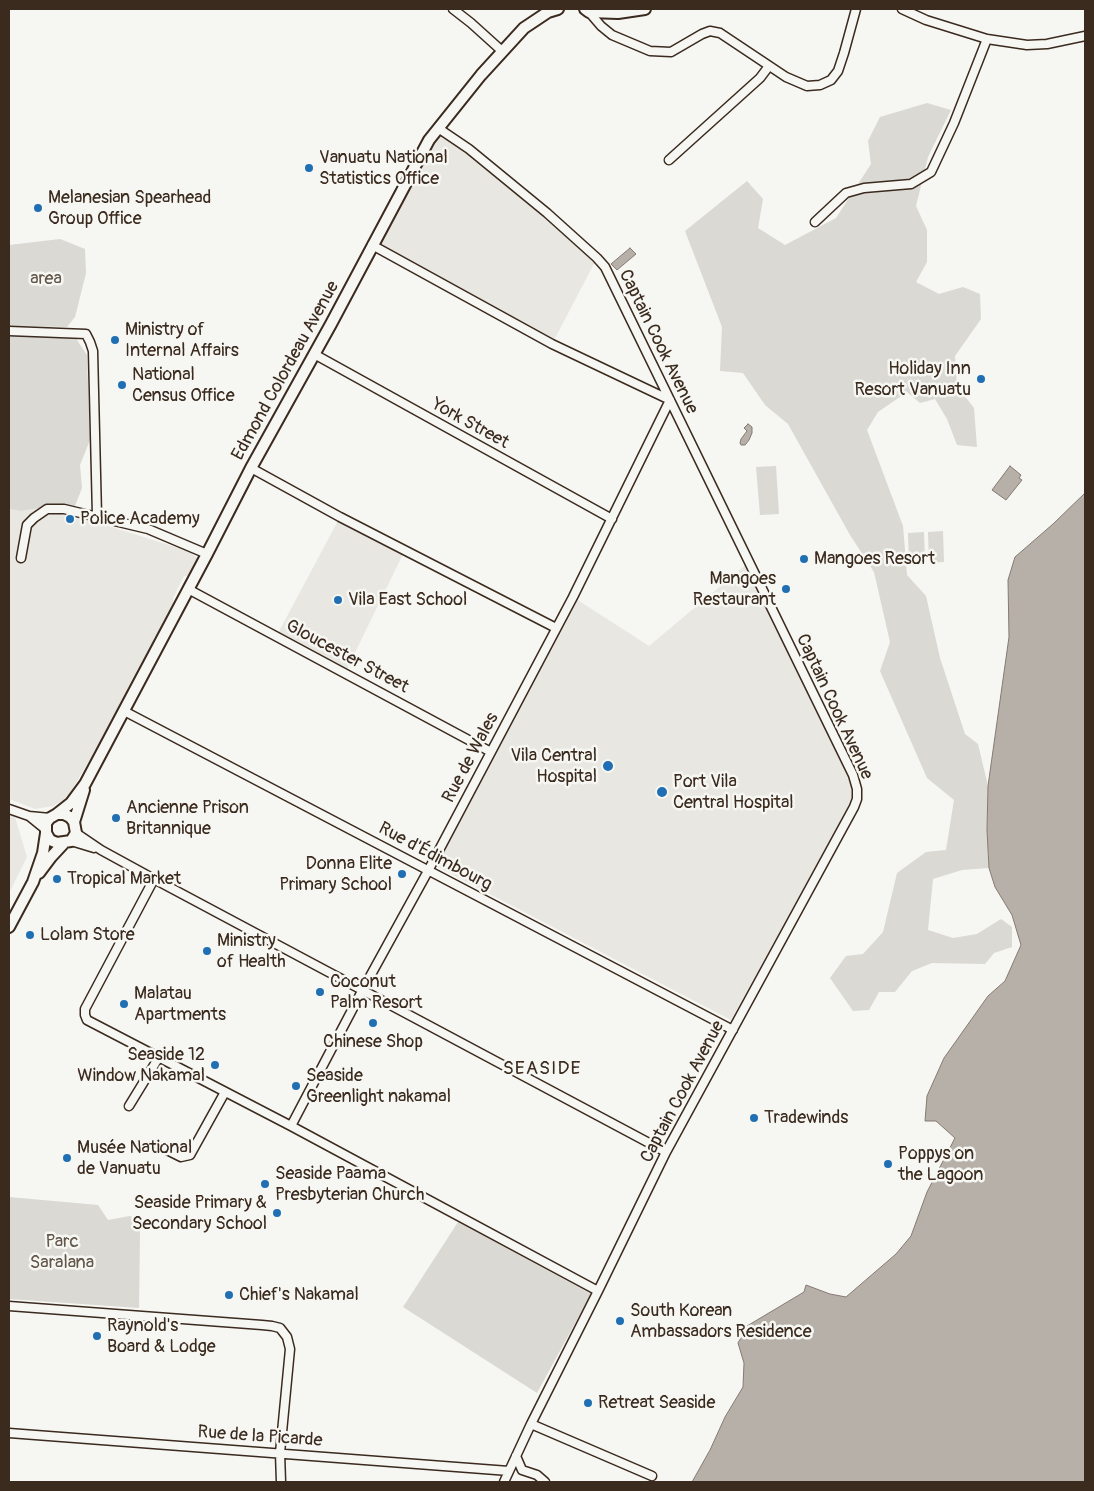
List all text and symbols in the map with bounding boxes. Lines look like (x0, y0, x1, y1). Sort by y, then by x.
place label: Vanuatu National Statistics Office (319, 147, 448, 190)
marker: Vanuatu National Statistics Office (303, 162, 315, 174)
place label: Melanesian Spearhead Group Office (48, 187, 211, 230)
marker: Melanesian Spearhead Group Office (32, 202, 44, 214)
street label: Captain Cook Avenue (614, 266, 702, 418)
park label: area (30, 268, 62, 290)
street label: Edmond Colordeau Avenue (228, 278, 344, 464)
place label: Ministry of Internal Affairs (125, 319, 239, 362)
marker: Ministry of Internal Affairs (109, 334, 121, 346)
place label: Holiday Inn Resort Vanuatu (854, 358, 971, 400)
place label: National Census Office (132, 364, 235, 406)
marker: Holiday Inn Resort Vanuatu (975, 373, 987, 385)
marker: National Census Office (116, 379, 128, 391)
street label: York Street (428, 394, 512, 454)
place label: Police Academy (80, 508, 200, 530)
marker: Police Academy (64, 513, 76, 525)
place label: Mangoes Resort (814, 548, 935, 570)
marker: Mangoes Resort (798, 553, 810, 565)
place label: Mangoes Restaurant (693, 568, 776, 610)
marker: Mangoes Restaurant (780, 583, 792, 595)
place label: Vila East School (348, 589, 467, 611)
marker: Vila East School (332, 594, 344, 606)
street label: Gloucester Street (282, 616, 412, 698)
street label: Captain Cook Avenue (791, 631, 877, 783)
street label: Rue de Wales (438, 709, 504, 807)
place label: Vila Central Hospital (510, 745, 597, 788)
marker: Vila Central Hospital (601, 759, 615, 773)
place label: Port Vila Central Hospital (673, 771, 794, 814)
marker: Port Vila Central Hospital (655, 785, 669, 799)
place label: Ancienne Prison Britannique (126, 797, 249, 840)
marker: Ancienne Prison Britannique (110, 812, 122, 824)
street label: Rue d'Édimbourg (375, 818, 495, 896)
place label: Donna Elite Primary School (279, 853, 392, 896)
place label: Tropical Market (67, 868, 181, 890)
marker: Donna Elite Primary School (396, 868, 408, 880)
marker: Tropical Market (51, 873, 63, 885)
place label: Lolam Store (40, 924, 135, 946)
marker: Lolam Store (24, 929, 36, 941)
place label: Ministry of Health (217, 930, 286, 972)
marker: Ministry of Health (201, 945, 213, 957)
place label: Coconut Palm Resort (330, 971, 422, 1014)
place label: Malatau Apartments (134, 983, 226, 1026)
marker: Coconut Palm Resort (314, 986, 326, 998)
marker: Malatau Apartments (118, 998, 130, 1010)
marker: Chinese Shop (367, 1017, 379, 1029)
street label: Captain Cook Avenue (636, 1017, 730, 1167)
place label: Chinese Shop (323, 1031, 423, 1053)
place label: Seaside 12 Window Nakamal (77, 1044, 205, 1086)
district label: SEASIDE (502, 1058, 582, 1080)
marker: Seaside 12 Window Nakamal (209, 1059, 221, 1071)
place label: Seaside Greenlight nakamal (306, 1065, 451, 1108)
marker: Seaside Greenlight nakamal (290, 1080, 302, 1092)
place label: Tradewinds (764, 1107, 848, 1129)
marker: Tradewinds (748, 1112, 760, 1124)
place label: Musée National de Vanuatu (77, 1137, 192, 1180)
place label: Poppys on the Lagoon (898, 1143, 983, 1186)
marker: Musée National de Vanuatu (61, 1152, 73, 1164)
marker: Poppys on the Lagoon (882, 1158, 894, 1170)
place label: Seaside Paama Presbyterian Church (275, 1163, 424, 1206)
marker: Seaside Paama Presbyterian Church (259, 1178, 271, 1190)
place label: Seaside Primary & Secondary School (132, 1192, 267, 1234)
marker: Seaside Primary & Secondary School (271, 1207, 283, 1219)
park label: Parc Saralana (30, 1231, 94, 1274)
place label: Chief's Nakamal (239, 1284, 359, 1306)
marker: Chief's Nakamal (223, 1289, 235, 1301)
place label: South Korean Ambassadors Residence (630, 1300, 812, 1342)
place label: Raynold's Board & Lodge (107, 1315, 216, 1358)
marker: South Korean Ambassadors Residence (614, 1315, 626, 1327)
marker: Raynold's Board & Lodge (91, 1330, 103, 1342)
place label: Retreat Seaside (598, 1392, 715, 1414)
marker: Retreat Seaside (582, 1397, 594, 1409)
street label: Rue de la Picarde (197, 1422, 323, 1452)

